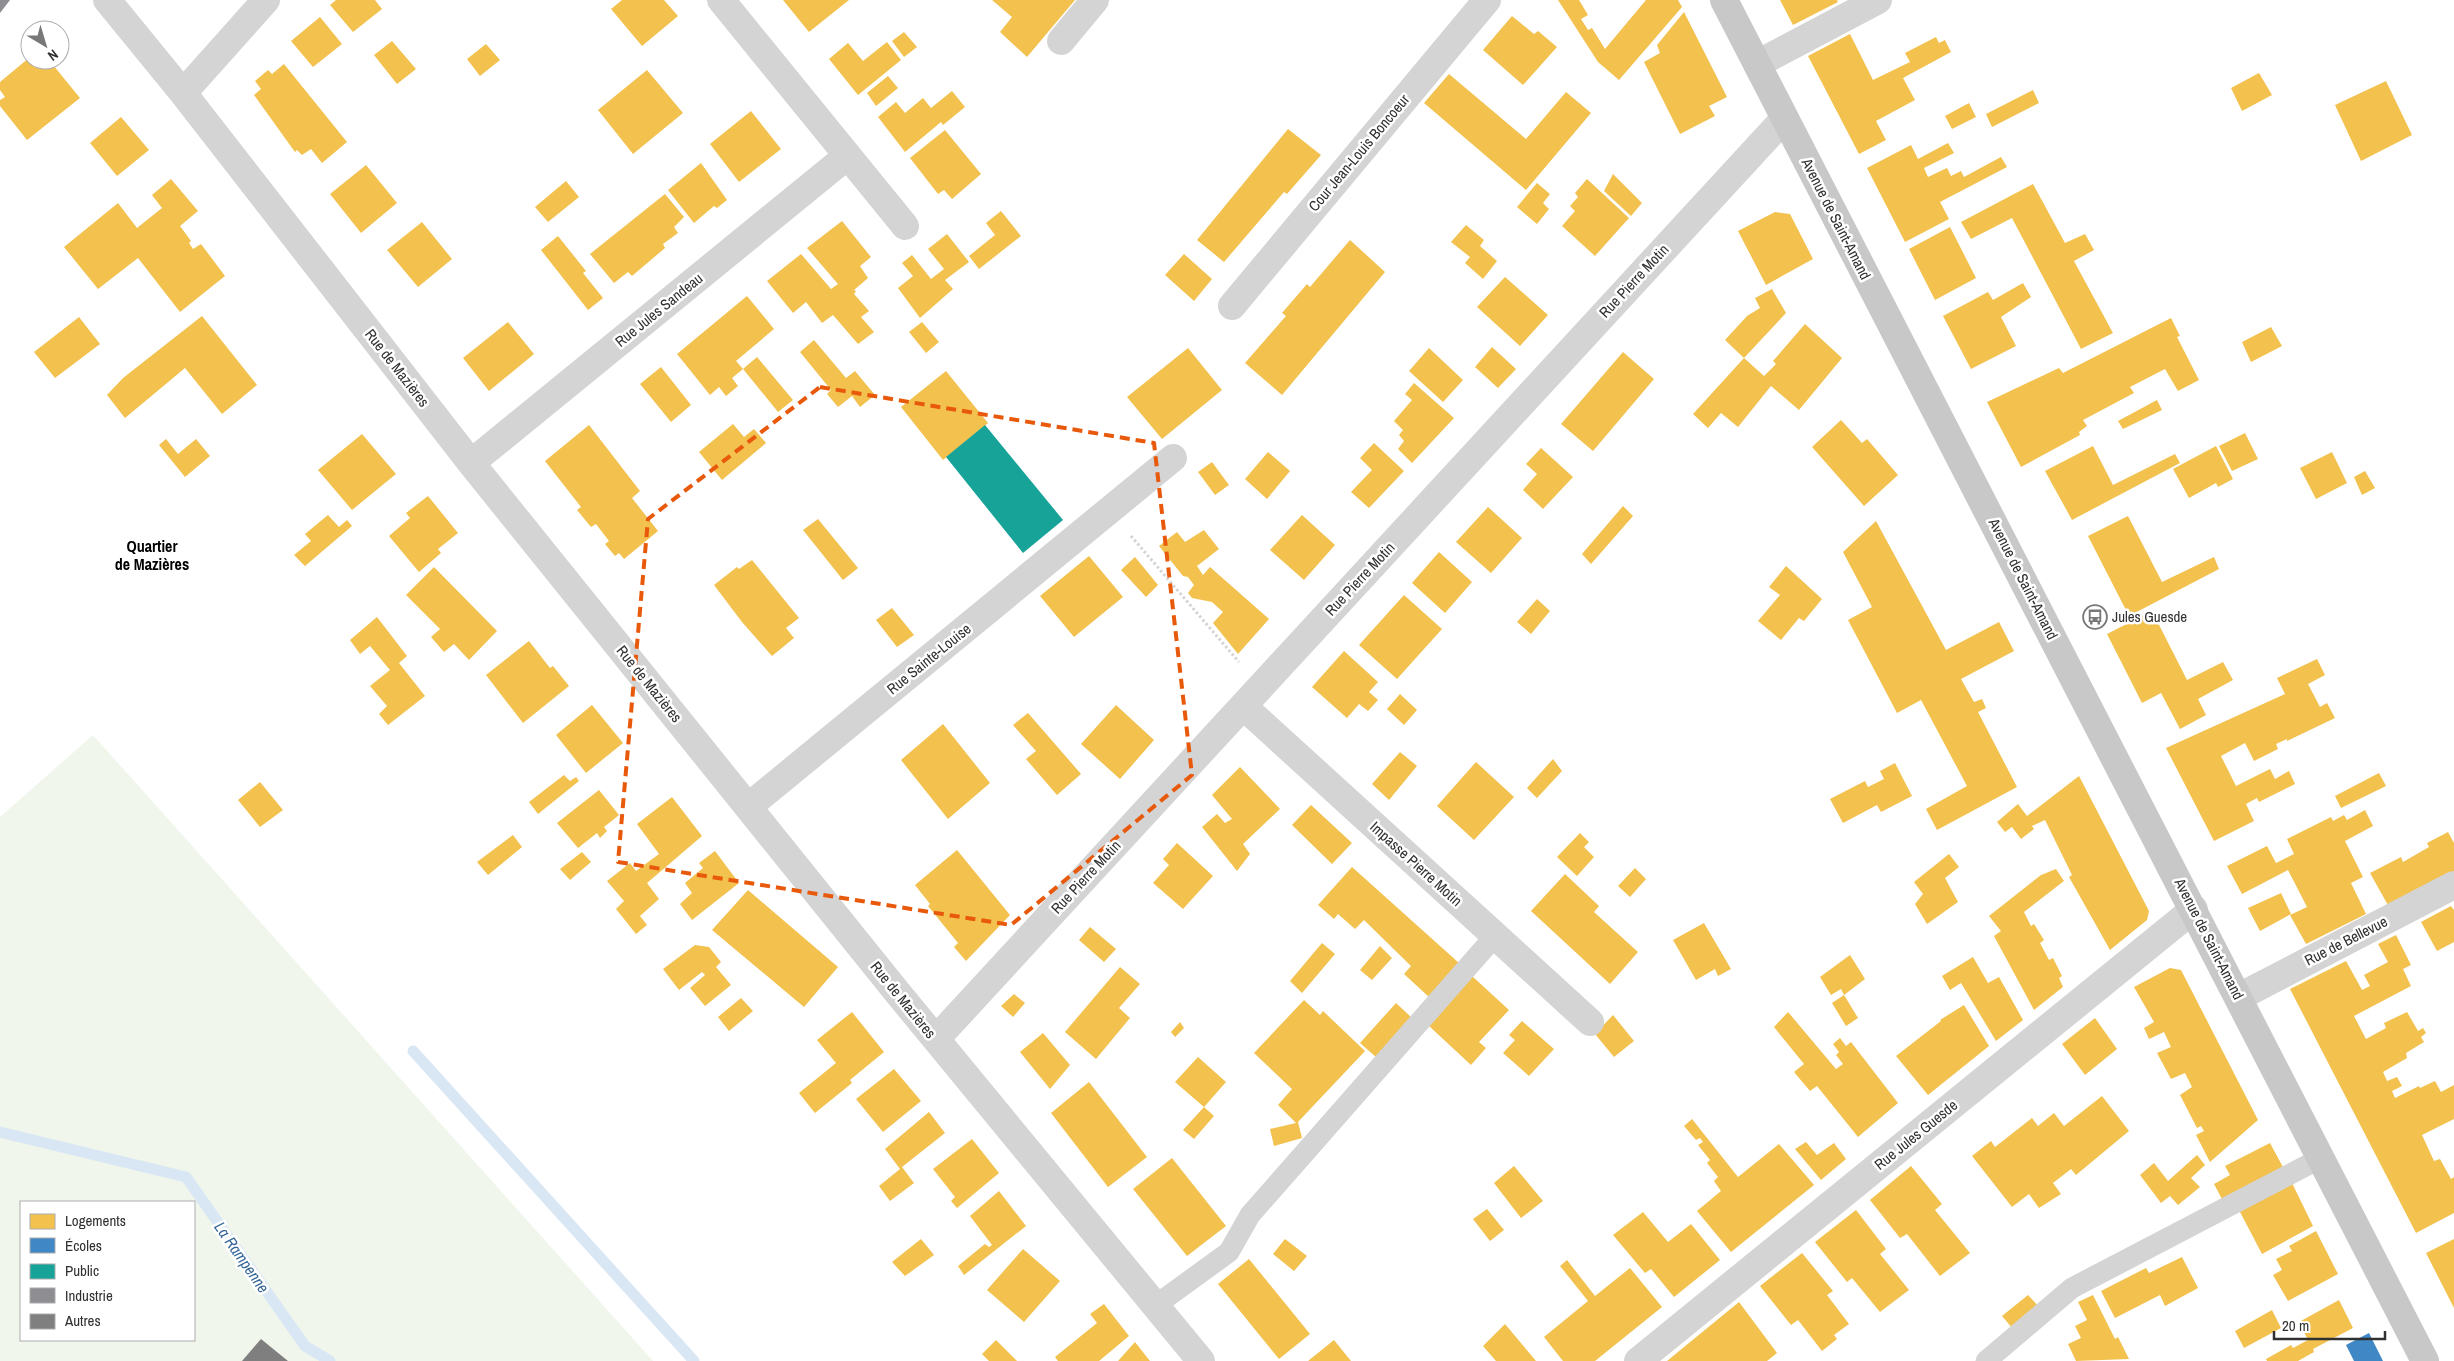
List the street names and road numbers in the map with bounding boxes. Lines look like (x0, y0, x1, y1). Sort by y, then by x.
street label: Cour Jean-Louis Boncoeur (1303, 90, 1414, 216)
street label: Avenue de Saint-Amand (1796, 153, 1876, 283)
street label: Rue Pierre Motin (1594, 239, 1673, 322)
street label: Rue Jules Sandeau (610, 268, 707, 352)
street label: Rue de Mazières (360, 324, 435, 411)
street label: Avenue de Saint-Amand (1983, 513, 2063, 643)
street label: Rue Pierre Motin (1320, 537, 1399, 620)
street label: Rue Sainte-Louise (882, 618, 975, 699)
street label: Rue de Mazières (612, 641, 687, 727)
street label: Impasse Pierre Motin (1366, 816, 1467, 911)
street label: Rue Pierre Motin (1046, 835, 1125, 918)
street label: Avenue de Saint-Amand (2169, 873, 2249, 1003)
street label: Rue de Bellevue (2301, 911, 2391, 970)
street label: Rue de Mazières (866, 957, 941, 1043)
street label: Rue Jules Guesde (1870, 1095, 1962, 1175)

